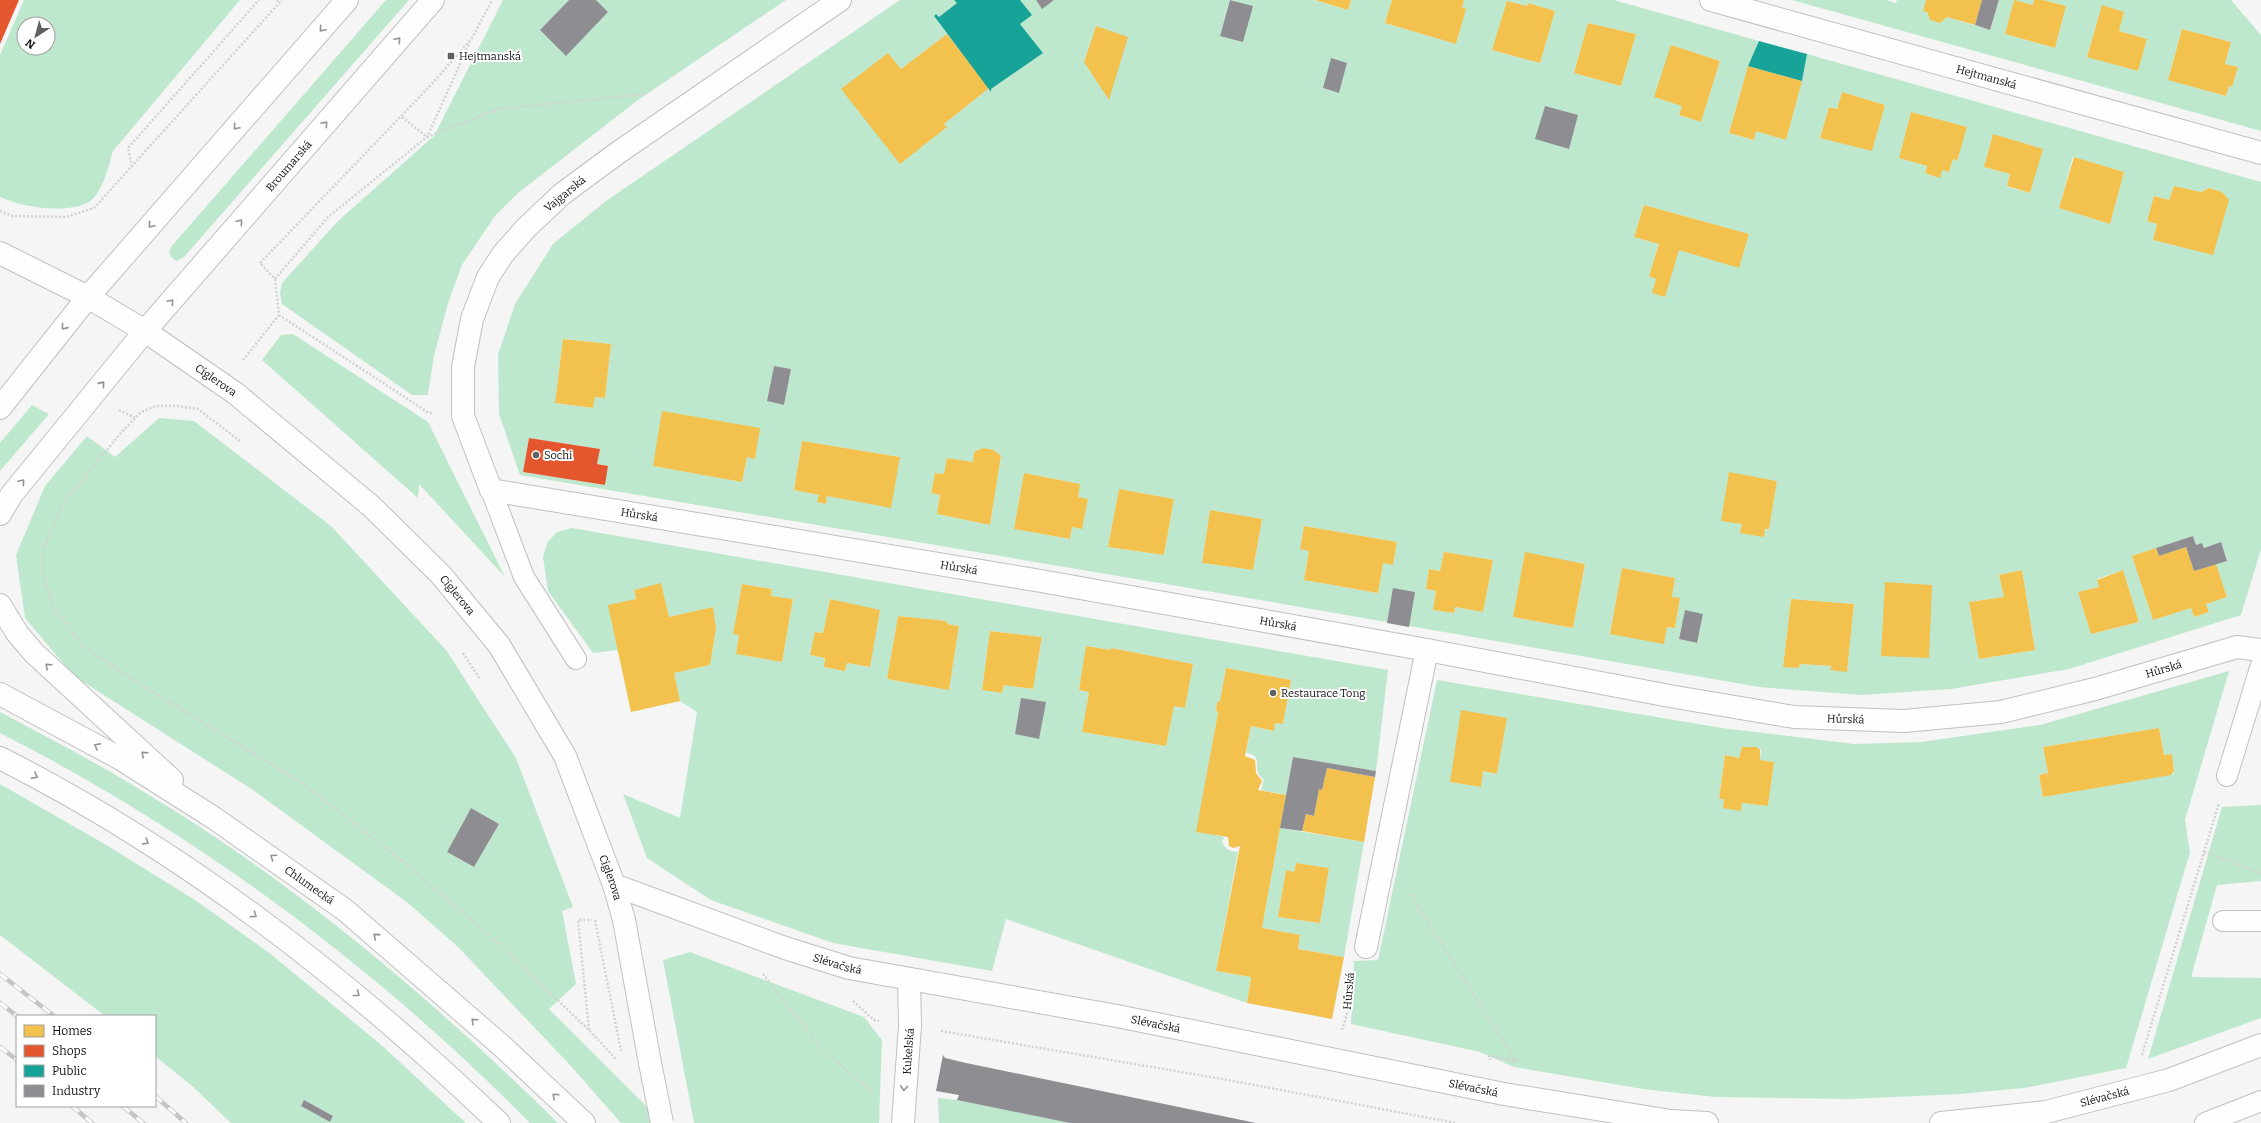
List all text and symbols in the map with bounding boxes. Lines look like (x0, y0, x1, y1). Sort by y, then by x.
north arrow (16, 16, 56, 56)
one-way arrow (319, 25, 326, 32)
text: N (23, 36, 38, 51)
one-way arrow (393, 38, 400, 45)
place label: Hejtmanská (459, 50, 521, 63)
marker: Hejtmanská (446, 51, 456, 61)
street label: Hejtmanská (1955, 62, 2018, 91)
one-way arrow (320, 121, 328, 129)
one-way arrow (234, 123, 241, 130)
street label: Broumarská (263, 138, 314, 194)
street label: Vajgarská (542, 173, 588, 215)
one-way arrow (235, 220, 242, 227)
one-way arrow (148, 221, 155, 228)
one-way arrow (166, 299, 173, 307)
one-way arrow (61, 323, 68, 330)
street label: Cíglerova (193, 361, 239, 399)
one-way arrow (98, 382, 105, 389)
place label: Sochi (544, 449, 573, 462)
marker: Sochi (531, 450, 541, 460)
one-way arrow (17, 479, 24, 486)
street label: Hůrská (620, 505, 659, 524)
street label: Hůrská (939, 558, 979, 577)
street label: Cíglerova (437, 572, 478, 617)
street label: Hůrská (1259, 614, 1298, 633)
street label: Hůrská (2144, 657, 2183, 680)
one-way arrow (45, 663, 53, 670)
place label: Restaurace Tong (1281, 687, 1366, 700)
marker: Restaurace Tong (1268, 688, 1278, 698)
street label: Hůrská (1827, 712, 1865, 726)
one-way arrow (94, 744, 101, 751)
one-way arrow (141, 751, 149, 758)
one-way arrow (31, 771, 38, 778)
one-way arrow (142, 837, 149, 845)
street label: Cíglerova (597, 853, 625, 902)
one-way arrow (270, 855, 277, 862)
street label: Chlumecká (282, 863, 337, 907)
one-way arrow (250, 910, 257, 918)
one-way arrow (373, 934, 381, 941)
street label: Slévačská (811, 951, 863, 977)
street label: Hůrská (1341, 972, 1357, 1010)
one-way arrow (352, 990, 360, 997)
street label: Slévačská (1130, 1012, 1182, 1035)
legend (16, 1015, 156, 1107)
one-way arrow (471, 1019, 479, 1026)
text: Homes (52, 1024, 92, 1038)
street label: Kukelská (900, 1027, 916, 1075)
text: Shops (52, 1044, 87, 1058)
text: Public (52, 1064, 87, 1078)
street label: Slévačská (1447, 1076, 1499, 1099)
text: Industry (52, 1084, 101, 1098)
street label: Slévačská (2079, 1084, 2130, 1109)
one-way arrow (900, 1085, 909, 1091)
one-way arrow (552, 1093, 560, 1101)

